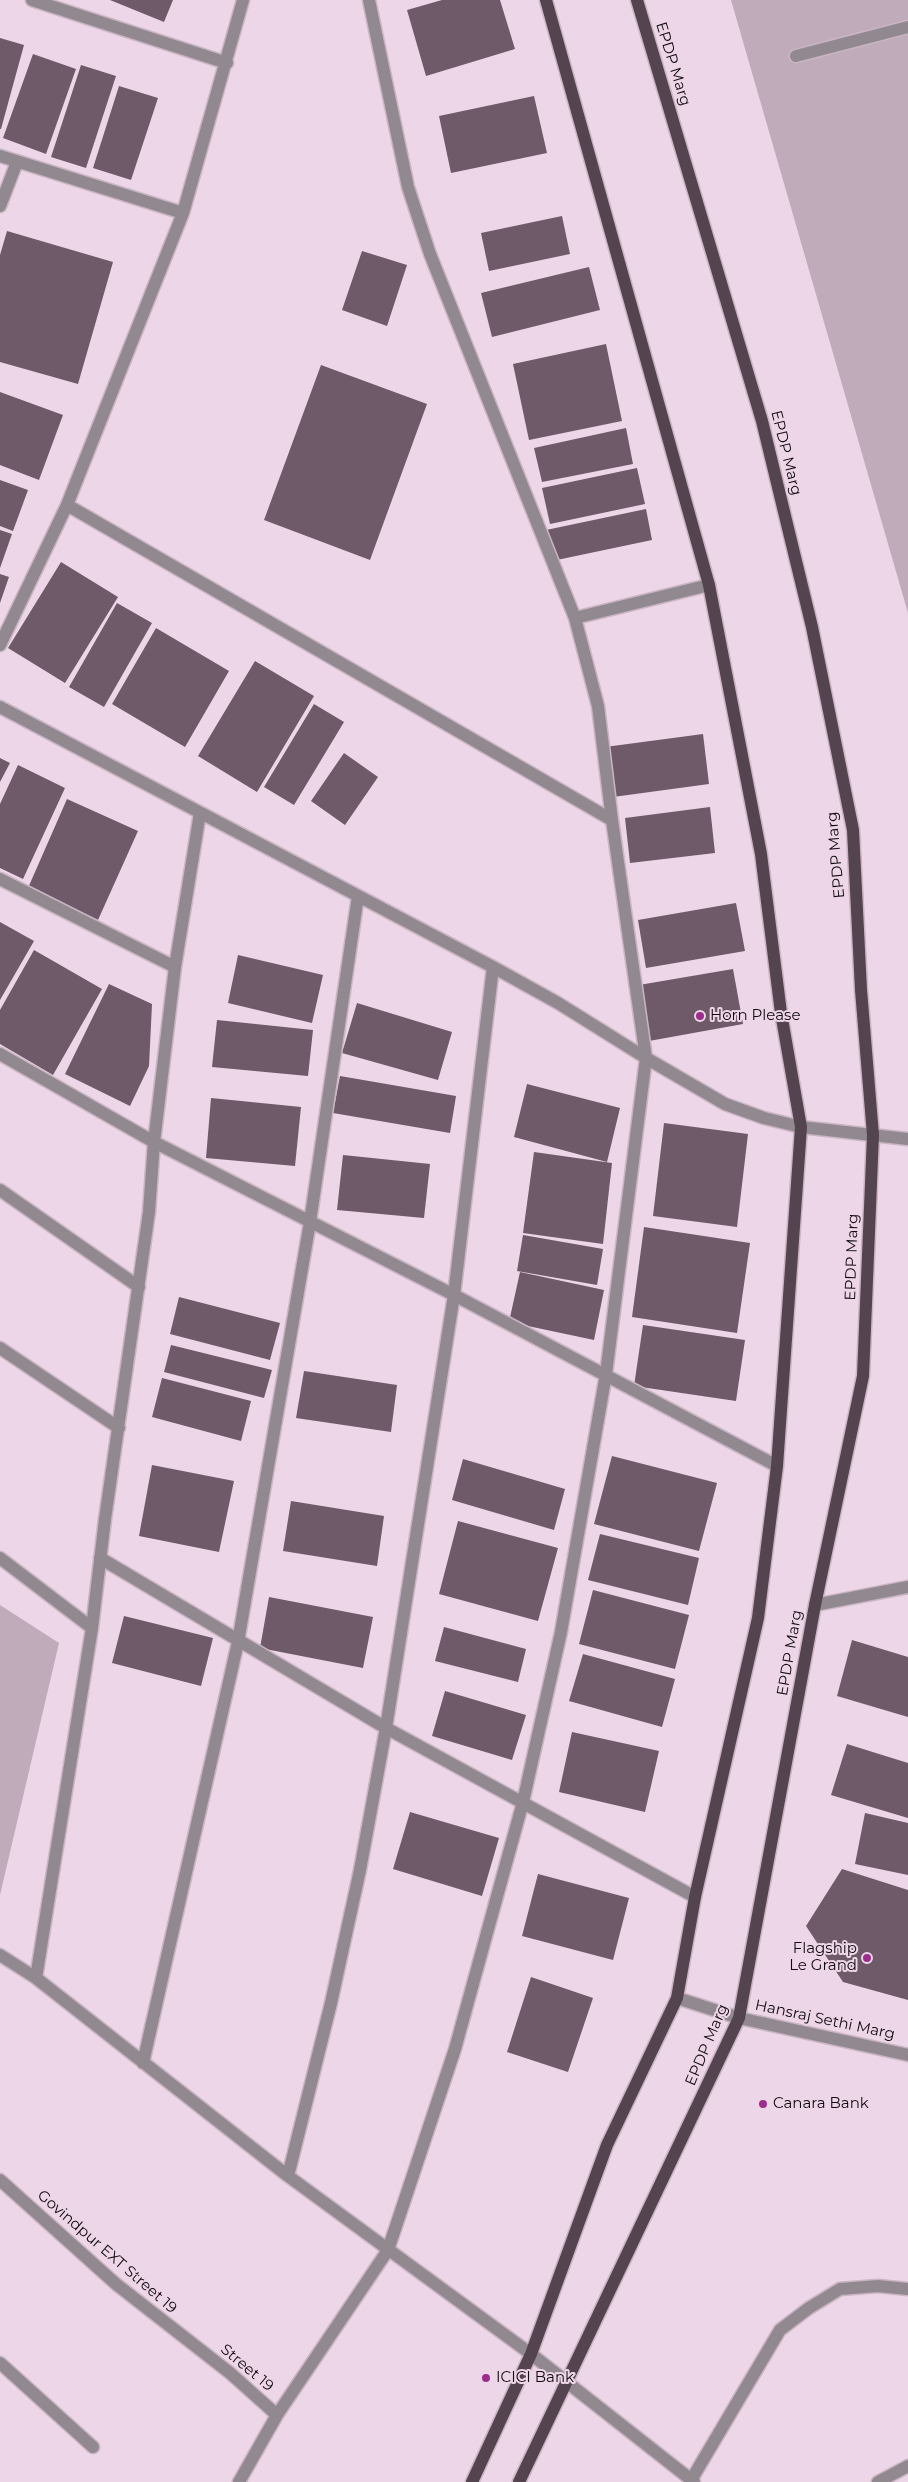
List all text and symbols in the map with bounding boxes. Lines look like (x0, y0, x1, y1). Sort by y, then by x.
street label: EPDP Marg (652, 20, 694, 108)
street label: EPDP Marg (767, 409, 805, 497)
street label: EPDP Marg (823, 811, 849, 899)
place label: Horn Please (710, 1007, 800, 1025)
marker: Horn Please (694, 1010, 706, 1022)
street label: EPDP Marg (841, 1213, 863, 1301)
street label: EPDP Marg (774, 1609, 806, 1697)
place label: Flagship Le Grand (789, 1940, 857, 1975)
marker: Flagship Le Grand (861, 1952, 873, 1964)
street label: Hansraj Sethi Marg (753, 1996, 897, 2044)
street label: EPDP Marg (682, 2001, 732, 2089)
place label: Canara Bank (773, 2095, 869, 2113)
marker: Canara Bank (757, 2098, 769, 2110)
street label: Govindpur EXT Street 19 (34, 2186, 180, 2318)
street label: Street 19 (217, 2341, 277, 2395)
place label: ICICI Bank (496, 2369, 574, 2387)
marker: ICICI Bank (480, 2372, 492, 2384)

